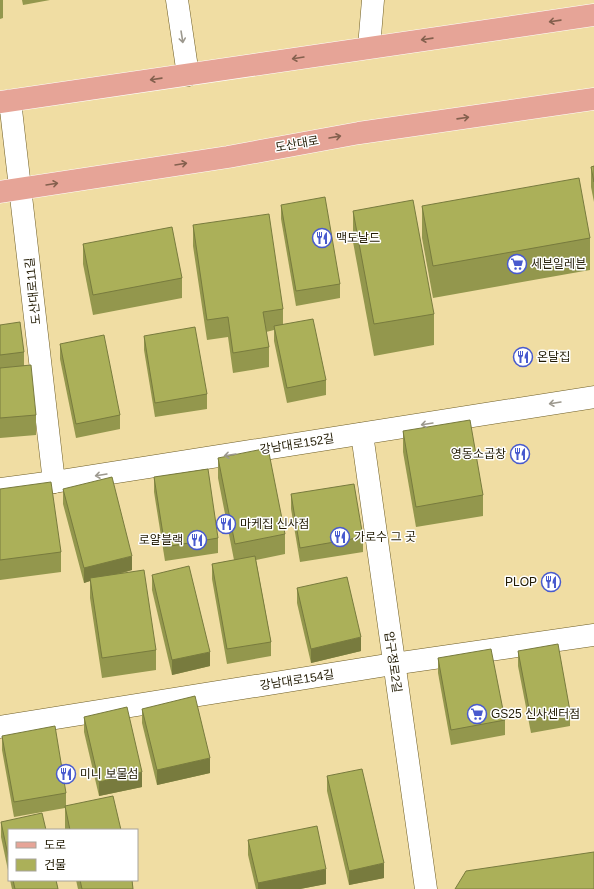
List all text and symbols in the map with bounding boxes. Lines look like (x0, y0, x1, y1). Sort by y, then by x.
one-way arrow (549, 17, 562, 25)
one-way arrow (179, 30, 187, 43)
one-way arrow (421, 35, 434, 43)
one-way arrow (292, 54, 305, 62)
one-way arrow (150, 75, 163, 83)
one-way arrow (457, 114, 470, 122)
street label: 도산대로 (274, 133, 320, 155)
one-way arrow (328, 133, 341, 141)
one-way arrow (174, 160, 187, 168)
one-way arrow (45, 180, 58, 188)
restaurant icon: 맥도날드 (311, 227, 333, 249)
place label: 맥도날드 (336, 231, 380, 245)
supermarket icon: 세븐일레븐 (506, 253, 528, 275)
street label: 도산대로11길 (23, 257, 43, 325)
place label: 세븐일레븐 (531, 257, 586, 271)
restaurant icon: 온달집 (512, 346, 534, 368)
place label: 온달집 (537, 350, 570, 364)
one-way arrow (549, 399, 562, 407)
one-way arrow (421, 420, 434, 428)
street label: 강남대로152길 (259, 431, 335, 457)
restaurant icon: 영동소곱창 (509, 443, 531, 465)
place label: 영동소곱창 (451, 447, 506, 461)
one-way arrow (223, 451, 236, 459)
one-way arrow (95, 471, 108, 479)
restaurant icon: 마케집 신사점 (215, 513, 237, 535)
place label: 마케집 신사점 (240, 517, 310, 531)
restaurant icon: 가로수 그 곳 (329, 526, 351, 548)
restaurant icon: 로얄블랙 (186, 529, 208, 551)
place label: 가로수 그 곳 (354, 530, 416, 544)
place label: 로얄블랙 (139, 533, 183, 547)
restaurant icon: PLOP (540, 571, 562, 593)
place label: PLOP (505, 575, 537, 589)
street label: 압구정로2길 (382, 630, 404, 694)
street label: 강남대로154길 (259, 667, 335, 693)
supermarket icon: GS25 신사센터점 (466, 703, 488, 725)
place label: GS25 신사센터점 (491, 707, 580, 721)
restaurant icon: 미니 보물섬 (55, 763, 77, 785)
place label: 미니 보물섬 (80, 767, 139, 781)
legend (8, 829, 138, 881)
text: 도로 (44, 838, 66, 852)
text: 건물 (44, 858, 66, 872)

